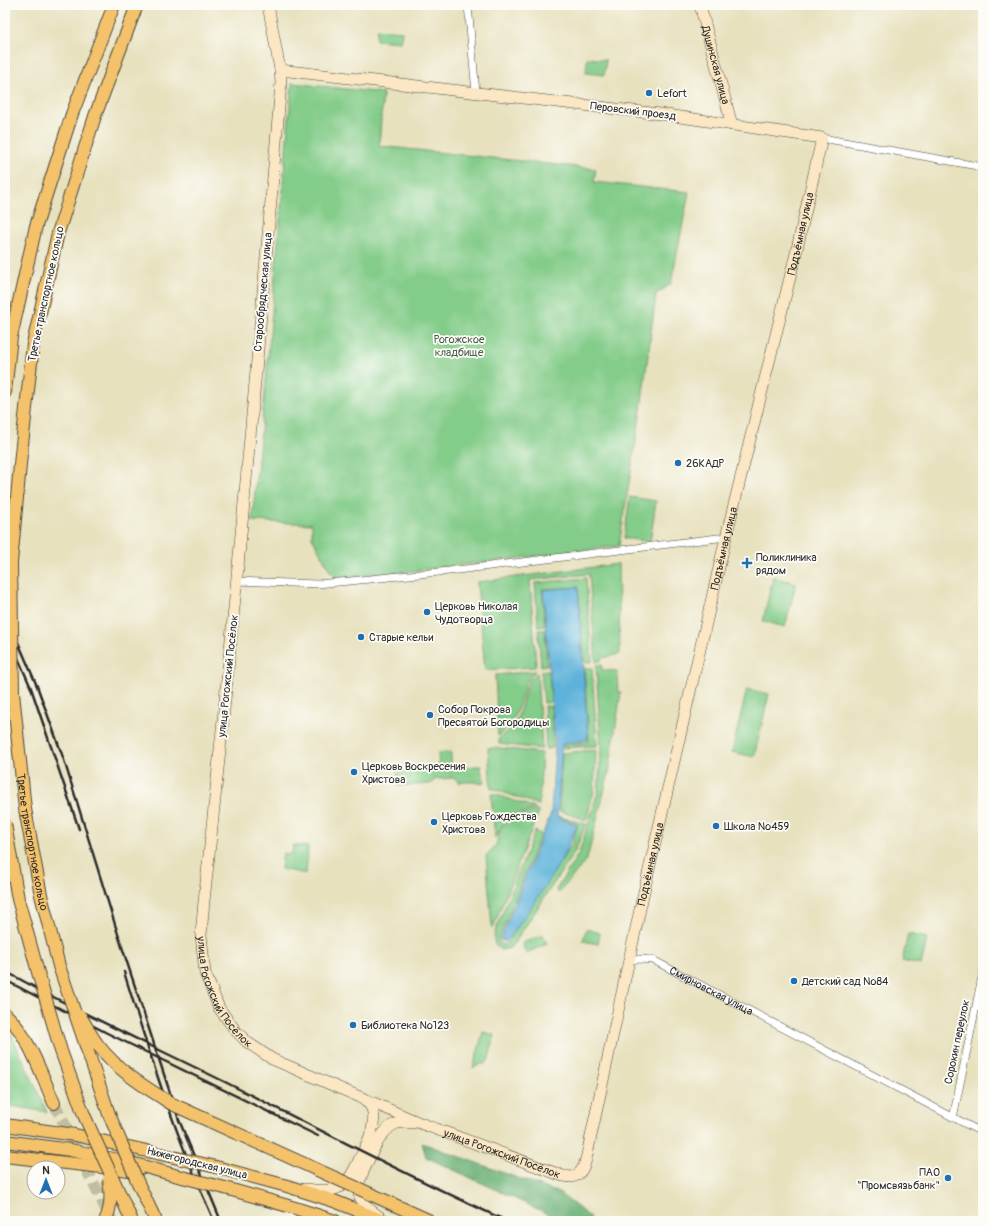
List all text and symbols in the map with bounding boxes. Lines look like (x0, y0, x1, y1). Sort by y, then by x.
street label: Душинская улица (699, 23, 733, 106)
place label: Lefort (657, 87, 687, 100)
marker: Lefort (644, 88, 654, 98)
street label: Перовский проезд (589, 99, 677, 123)
street label: Подъёмная улица (784, 191, 816, 276)
street label: Третье транспортное кольцо (25, 225, 67, 363)
street label: Старообрядческая улица (251, 232, 275, 352)
park label: Рогожское кладбище (434, 333, 485, 359)
place label: 26КАДР (686, 457, 725, 470)
marker: 26КАДР (673, 458, 683, 468)
street label: Подъёмная улица (707, 506, 740, 591)
place label: Поликлиника рядом (756, 551, 817, 577)
marker: Поликлиника рядом (741, 557, 753, 569)
place label: Церковь Николая Чудотворца (435, 600, 517, 626)
marker: Церковь Николая Чудотворца (422, 607, 432, 617)
street label: улица Рогожский Посёлок (215, 614, 241, 739)
place label: Старые кельи (369, 631, 433, 644)
marker: Старые кельи (356, 632, 366, 642)
place label: Собор Покрова Пресвятой Богородицы (438, 703, 549, 729)
marker: Собор Покрова Пресвятой Богородицы (425, 710, 435, 720)
place label: Церковь Воскресения Христова (362, 760, 465, 786)
marker: Церковь Воскресения Христова (349, 767, 359, 777)
street label: Третье транспортное кольцо (15, 773, 51, 912)
place label: Церковь Рождества Христова (442, 810, 537, 836)
marker: Церковь Рождества Христова (429, 817, 439, 827)
place label: Школа №459 (724, 820, 790, 833)
street label: Подъёмная улица (634, 821, 666, 907)
marker: Школа №459 (711, 821, 721, 831)
street label: улица Рогожский Посёлок (195, 935, 255, 1050)
street label: Смирновская улица (667, 963, 755, 1018)
place label: Детский сад №84 (801, 975, 889, 988)
marker: Детский сад №84 (789, 976, 799, 986)
street label: Сорокин переулок (942, 998, 972, 1085)
place label: Библиотека №123 (361, 1019, 449, 1032)
marker: Библиотека №123 (348, 1020, 358, 1030)
street label: улица Рогожский Посёлок (441, 1126, 562, 1181)
street label: Нижегородская улица (145, 1144, 249, 1182)
north arrow (26, 1160, 66, 1200)
text: N (42, 1164, 50, 1177)
place label: ПАО "Промсвязьбанк" (857, 1166, 940, 1192)
marker: ПАО "Промсвязьбанк" (943, 1173, 953, 1183)

